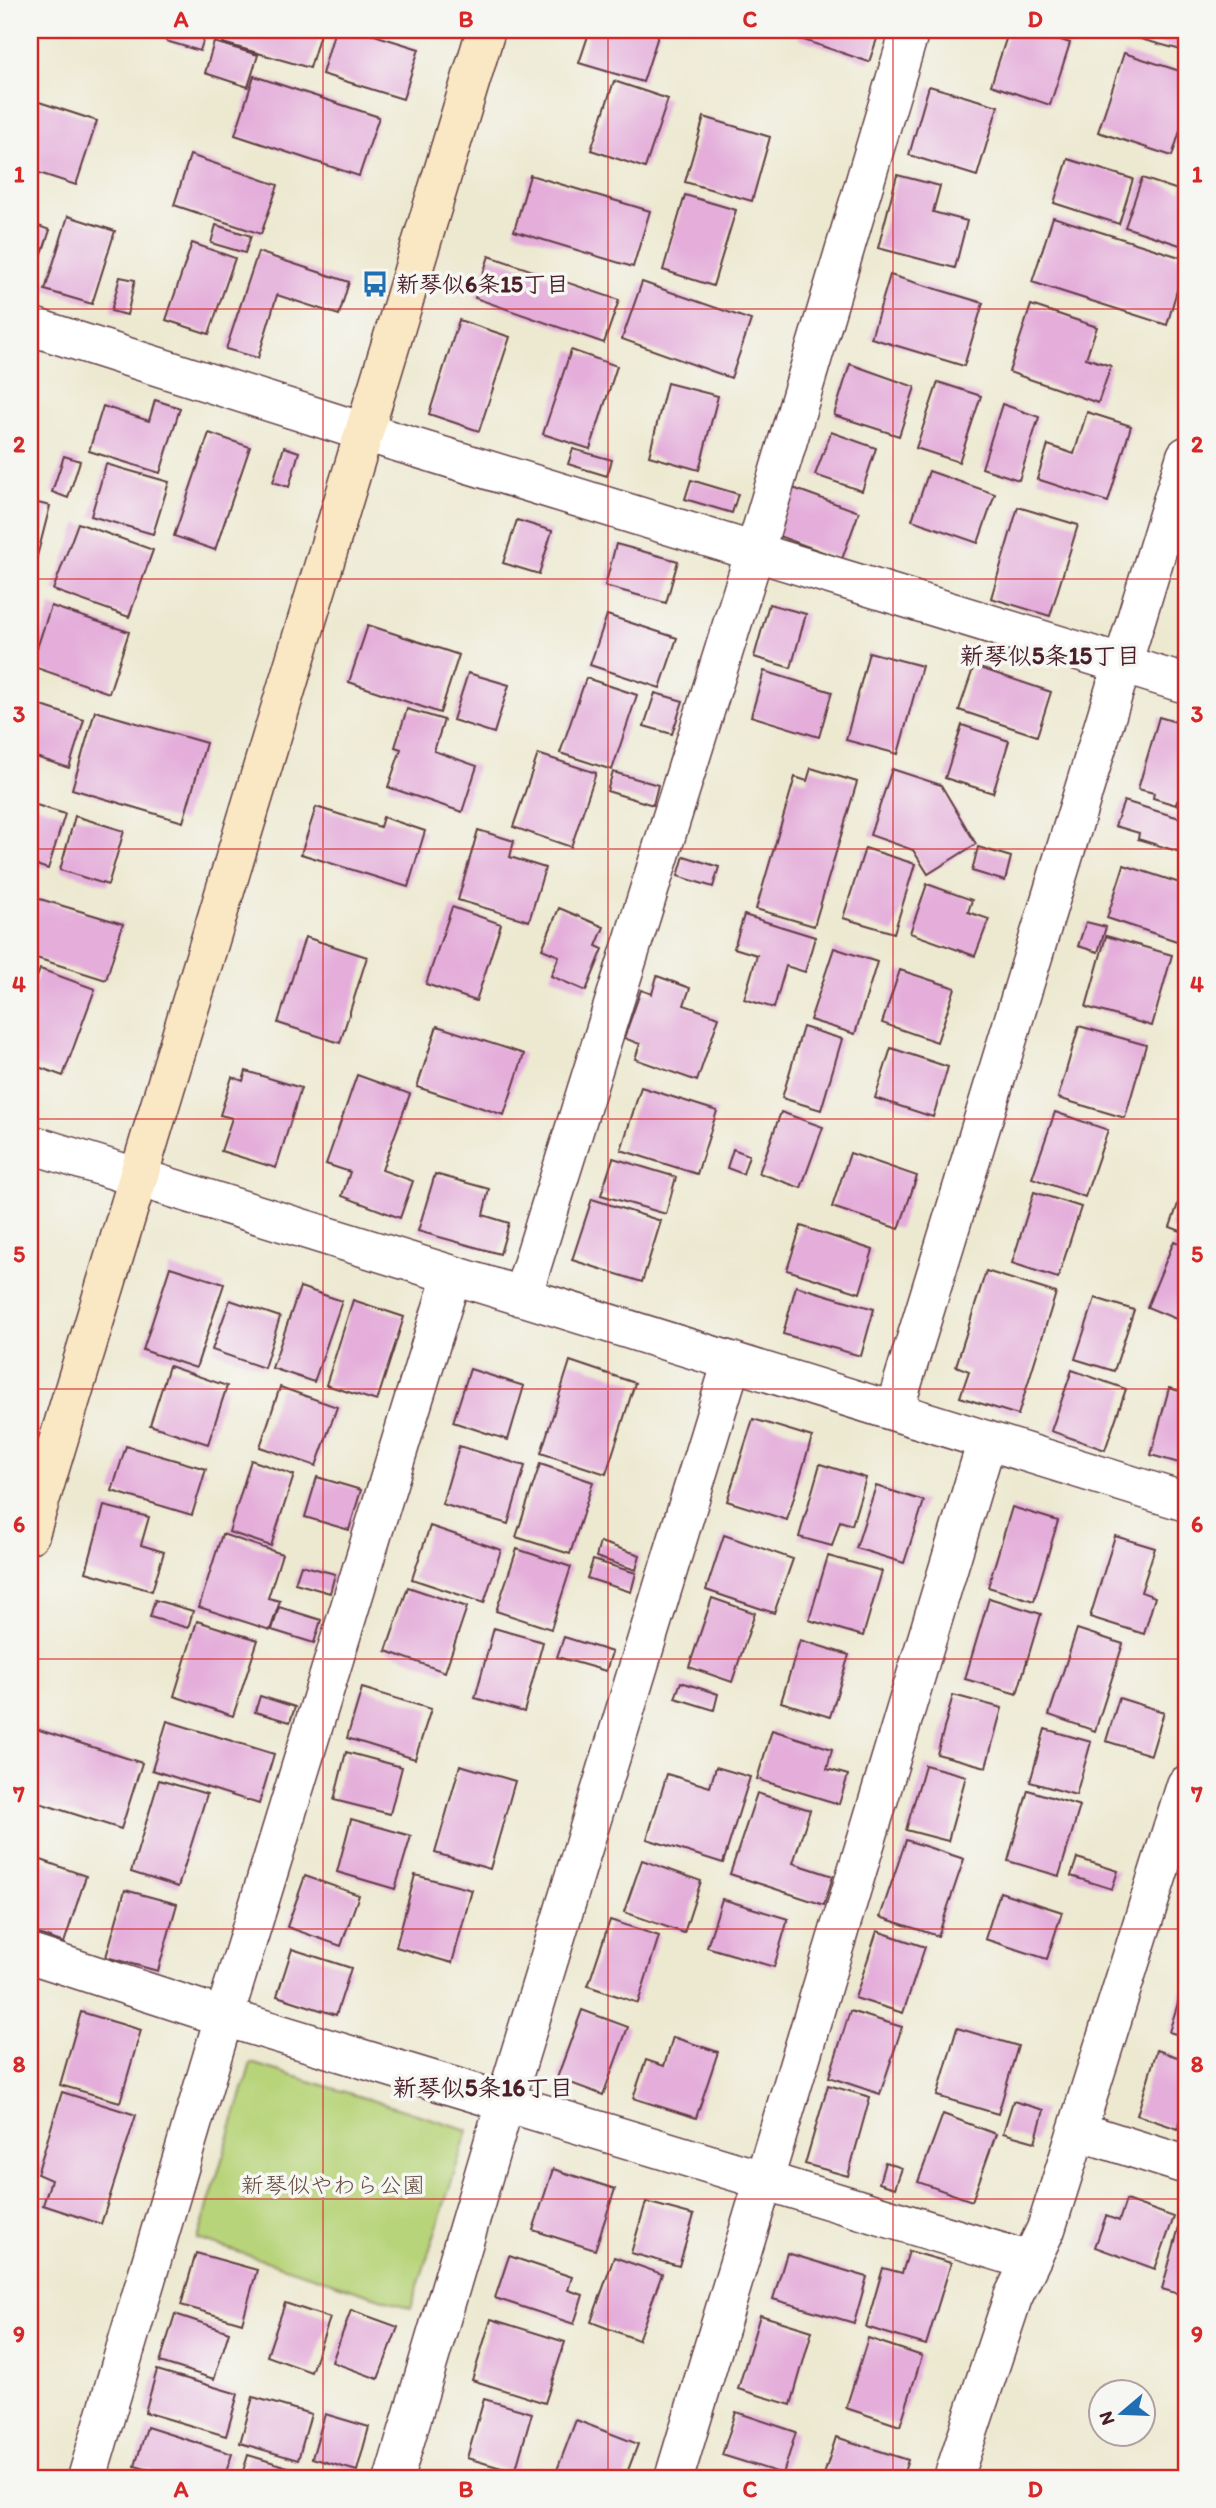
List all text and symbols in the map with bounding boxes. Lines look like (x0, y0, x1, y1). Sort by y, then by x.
text: A (173, 5, 189, 33)
text: B (459, 5, 474, 33)
text: C (743, 5, 758, 33)
text: D (1027, 5, 1043, 33)
text: 1 (14, 160, 25, 188)
text: 1 (1192, 160, 1203, 188)
bus stop icon: 新琴似6条15丁目 (360, 269, 390, 299)
place label: 新琴似6条15丁目 (396, 270, 569, 298)
text: 2 (13, 430, 26, 458)
text: 2 (1191, 430, 1204, 458)
district label: 新琴似5条15丁目 (960, 641, 1140, 670)
text: 3 (13, 700, 26, 728)
text: 3 (1191, 700, 1204, 728)
text: 4 (12, 970, 26, 998)
text: 4 (1190, 970, 1204, 998)
text: 5 (13, 1240, 25, 1268)
text: 5 (1191, 1240, 1203, 1268)
text: 6 (13, 1510, 25, 1538)
text: 6 (1191, 1510, 1203, 1538)
text: 7 (12, 1780, 25, 1808)
text: 7 (1190, 1780, 1203, 1808)
text: 8 (13, 2050, 26, 2078)
text: 8 (1191, 2050, 1204, 2078)
district label: 新琴似5条16丁目 (393, 2073, 573, 2102)
park label: 新琴似やわら公園 (241, 2171, 425, 2199)
text: 9 (13, 2320, 25, 2348)
text: 9 (1191, 2320, 1203, 2348)
north arrow (1086, 2378, 1156, 2448)
text: N (1093, 2409, 1119, 2428)
text: A (173, 2475, 189, 2503)
text: B (459, 2475, 474, 2503)
text: C (743, 2475, 758, 2503)
text: D (1027, 2475, 1043, 2503)

